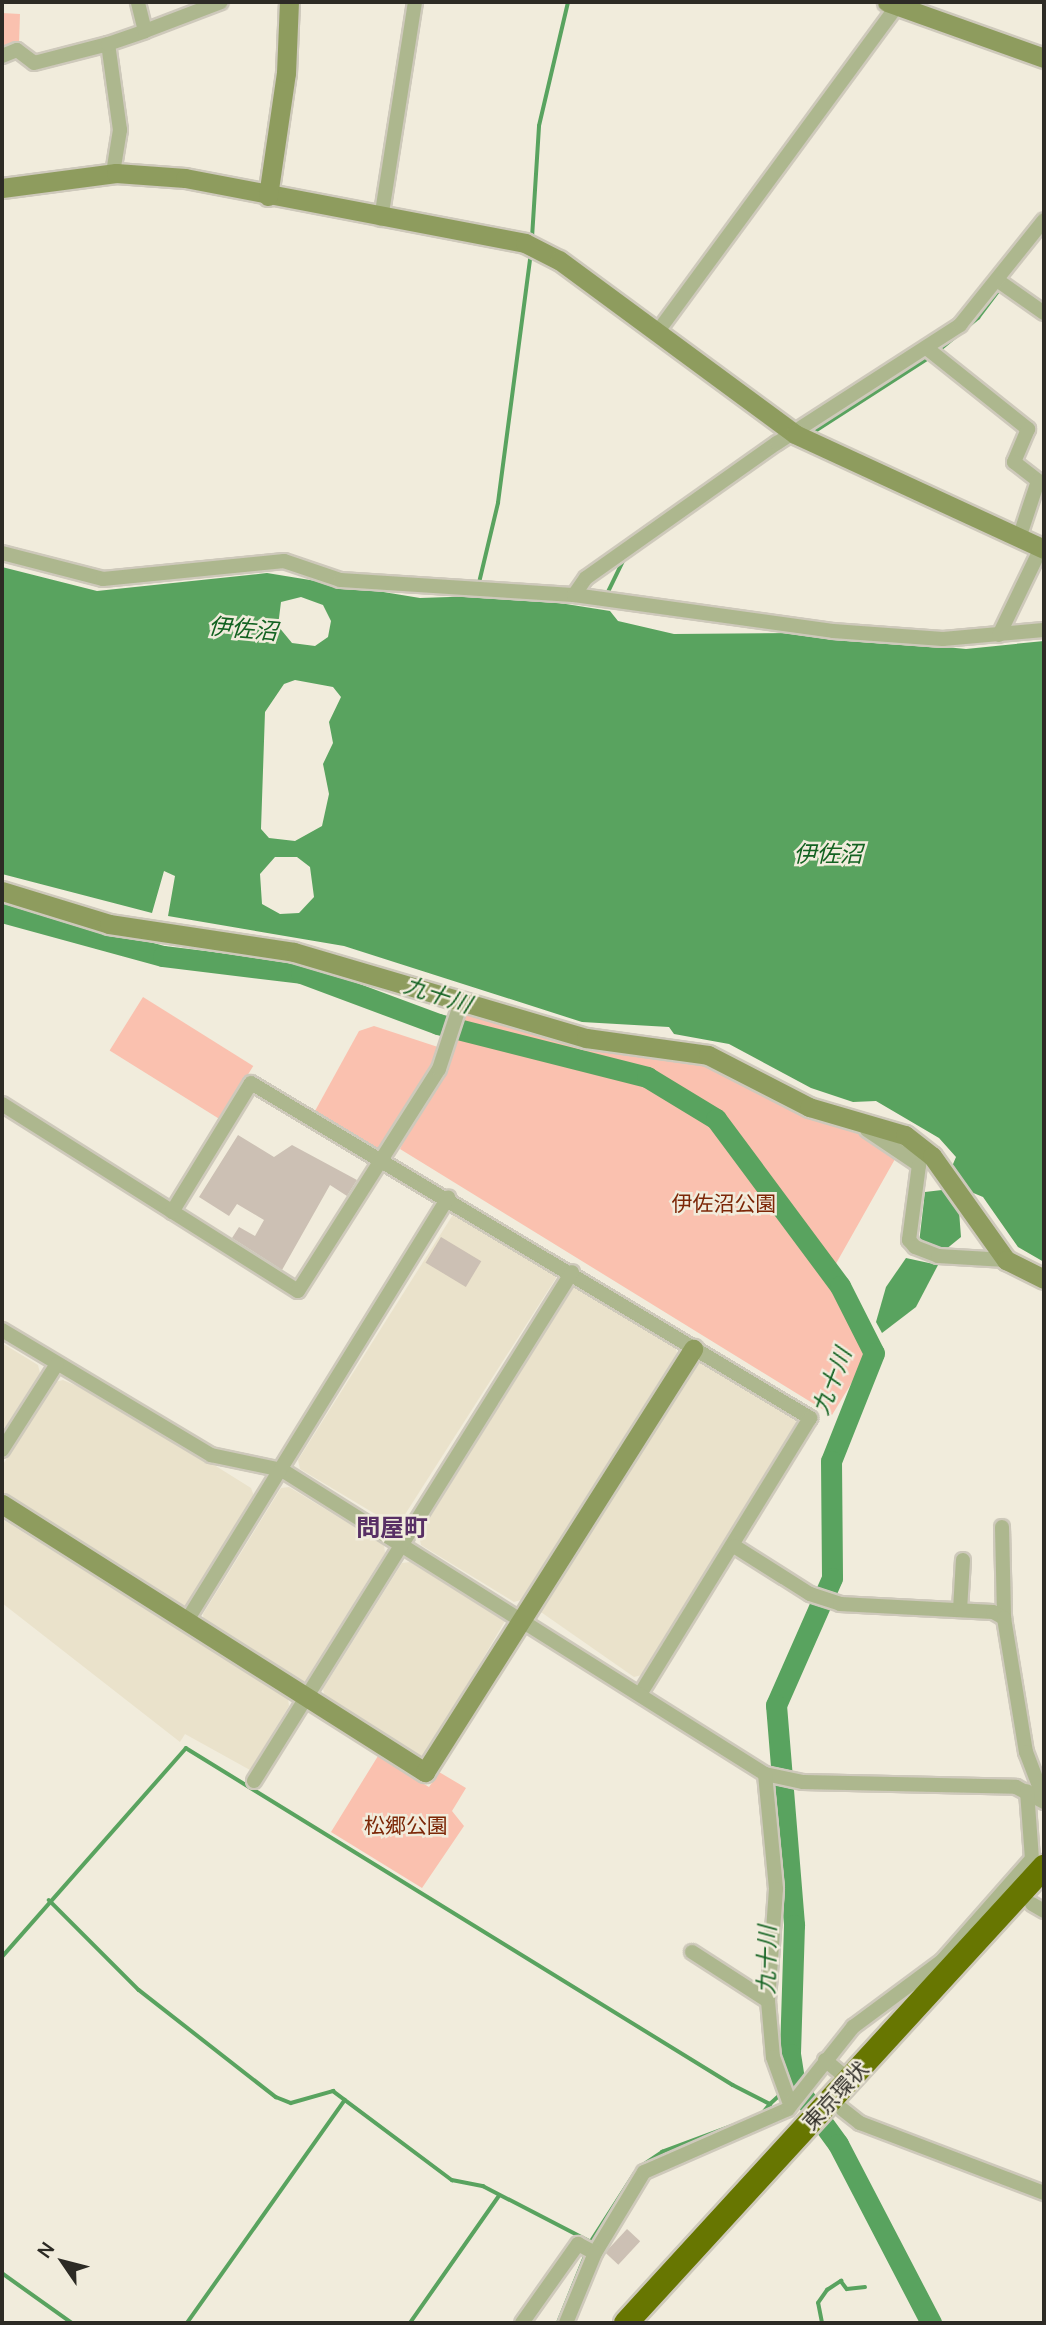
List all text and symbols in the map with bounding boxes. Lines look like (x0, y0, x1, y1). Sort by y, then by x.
water label: 伊佐沼 (207, 611, 279, 645)
water label: 伊佐沼 (794, 839, 862, 867)
water label: 九十川 (401, 970, 475, 1018)
park label: 伊佐沼公園 (672, 1190, 776, 1216)
water label: 九十川 (806, 1344, 856, 1418)
district label: 問屋町 (356, 1513, 428, 1541)
park label: 松郷公園 (364, 1812, 448, 1838)
water label: 九十川 (752, 1925, 780, 1995)
street label: 東京環状 (797, 2056, 873, 2134)
north arrow (28, 2227, 98, 2297)
text: N (31, 2237, 60, 2263)

